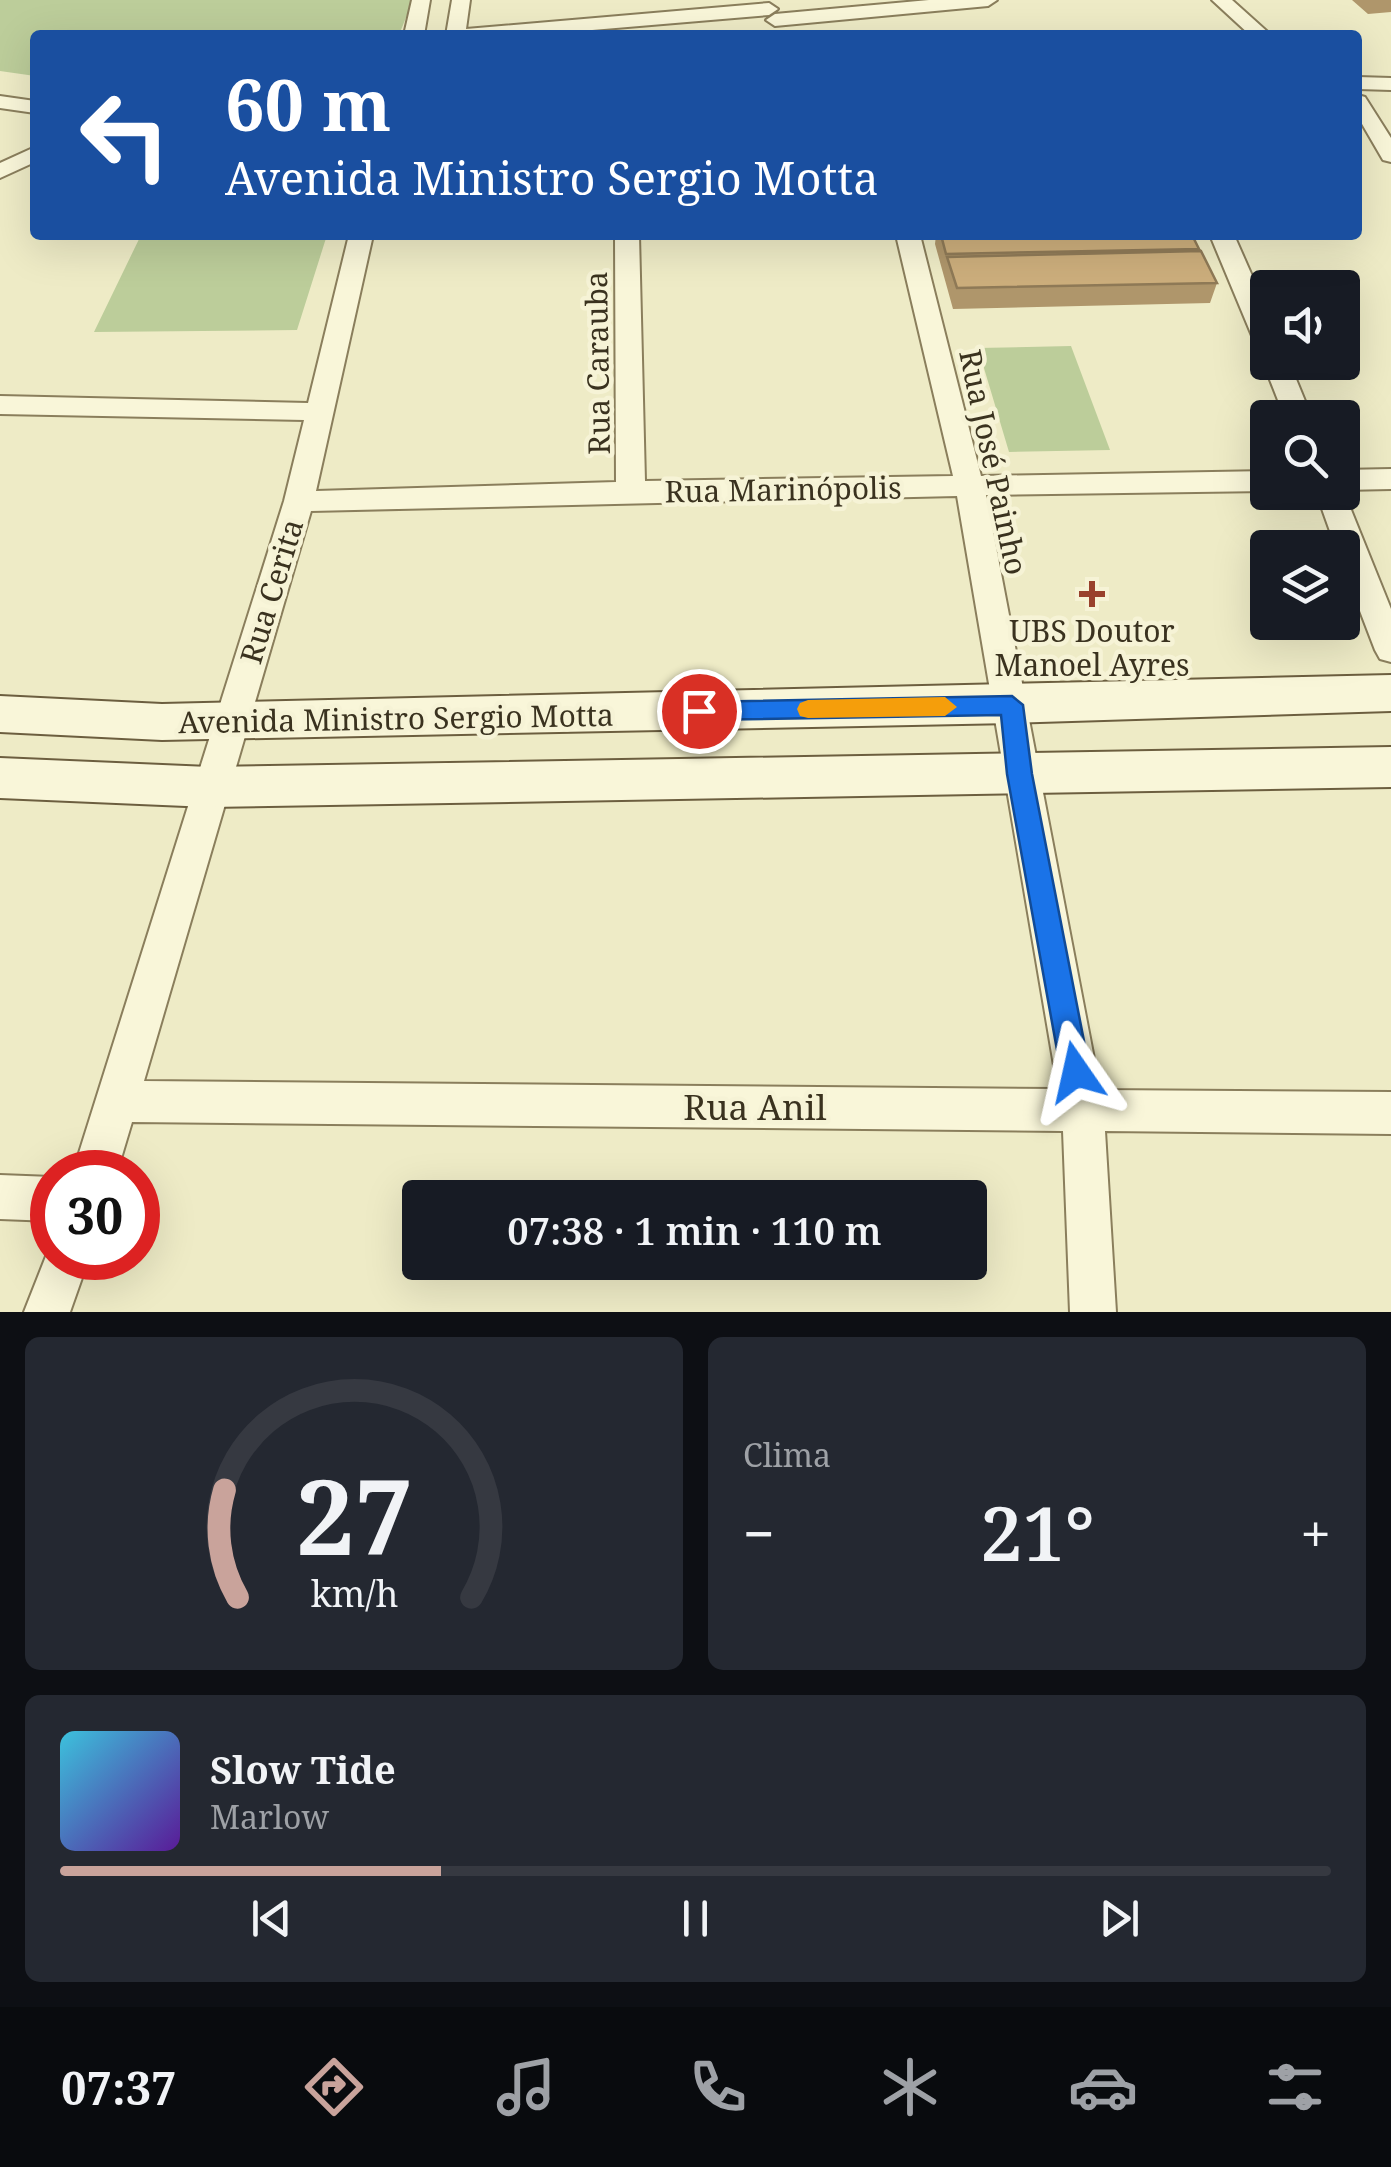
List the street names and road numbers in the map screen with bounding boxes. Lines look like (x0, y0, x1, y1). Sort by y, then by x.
street label: Rua Carauba (575, 271, 619, 455)
street label: Rua José Painho (950, 346, 1038, 578)
street label: Rua Marinópolis (664, 466, 902, 512)
street label: Rua Cerita (230, 514, 312, 668)
street label: Avenida Ministro Sergio Motta (178, 694, 614, 742)
street label: Rua Anil (683, 1083, 827, 1130)

